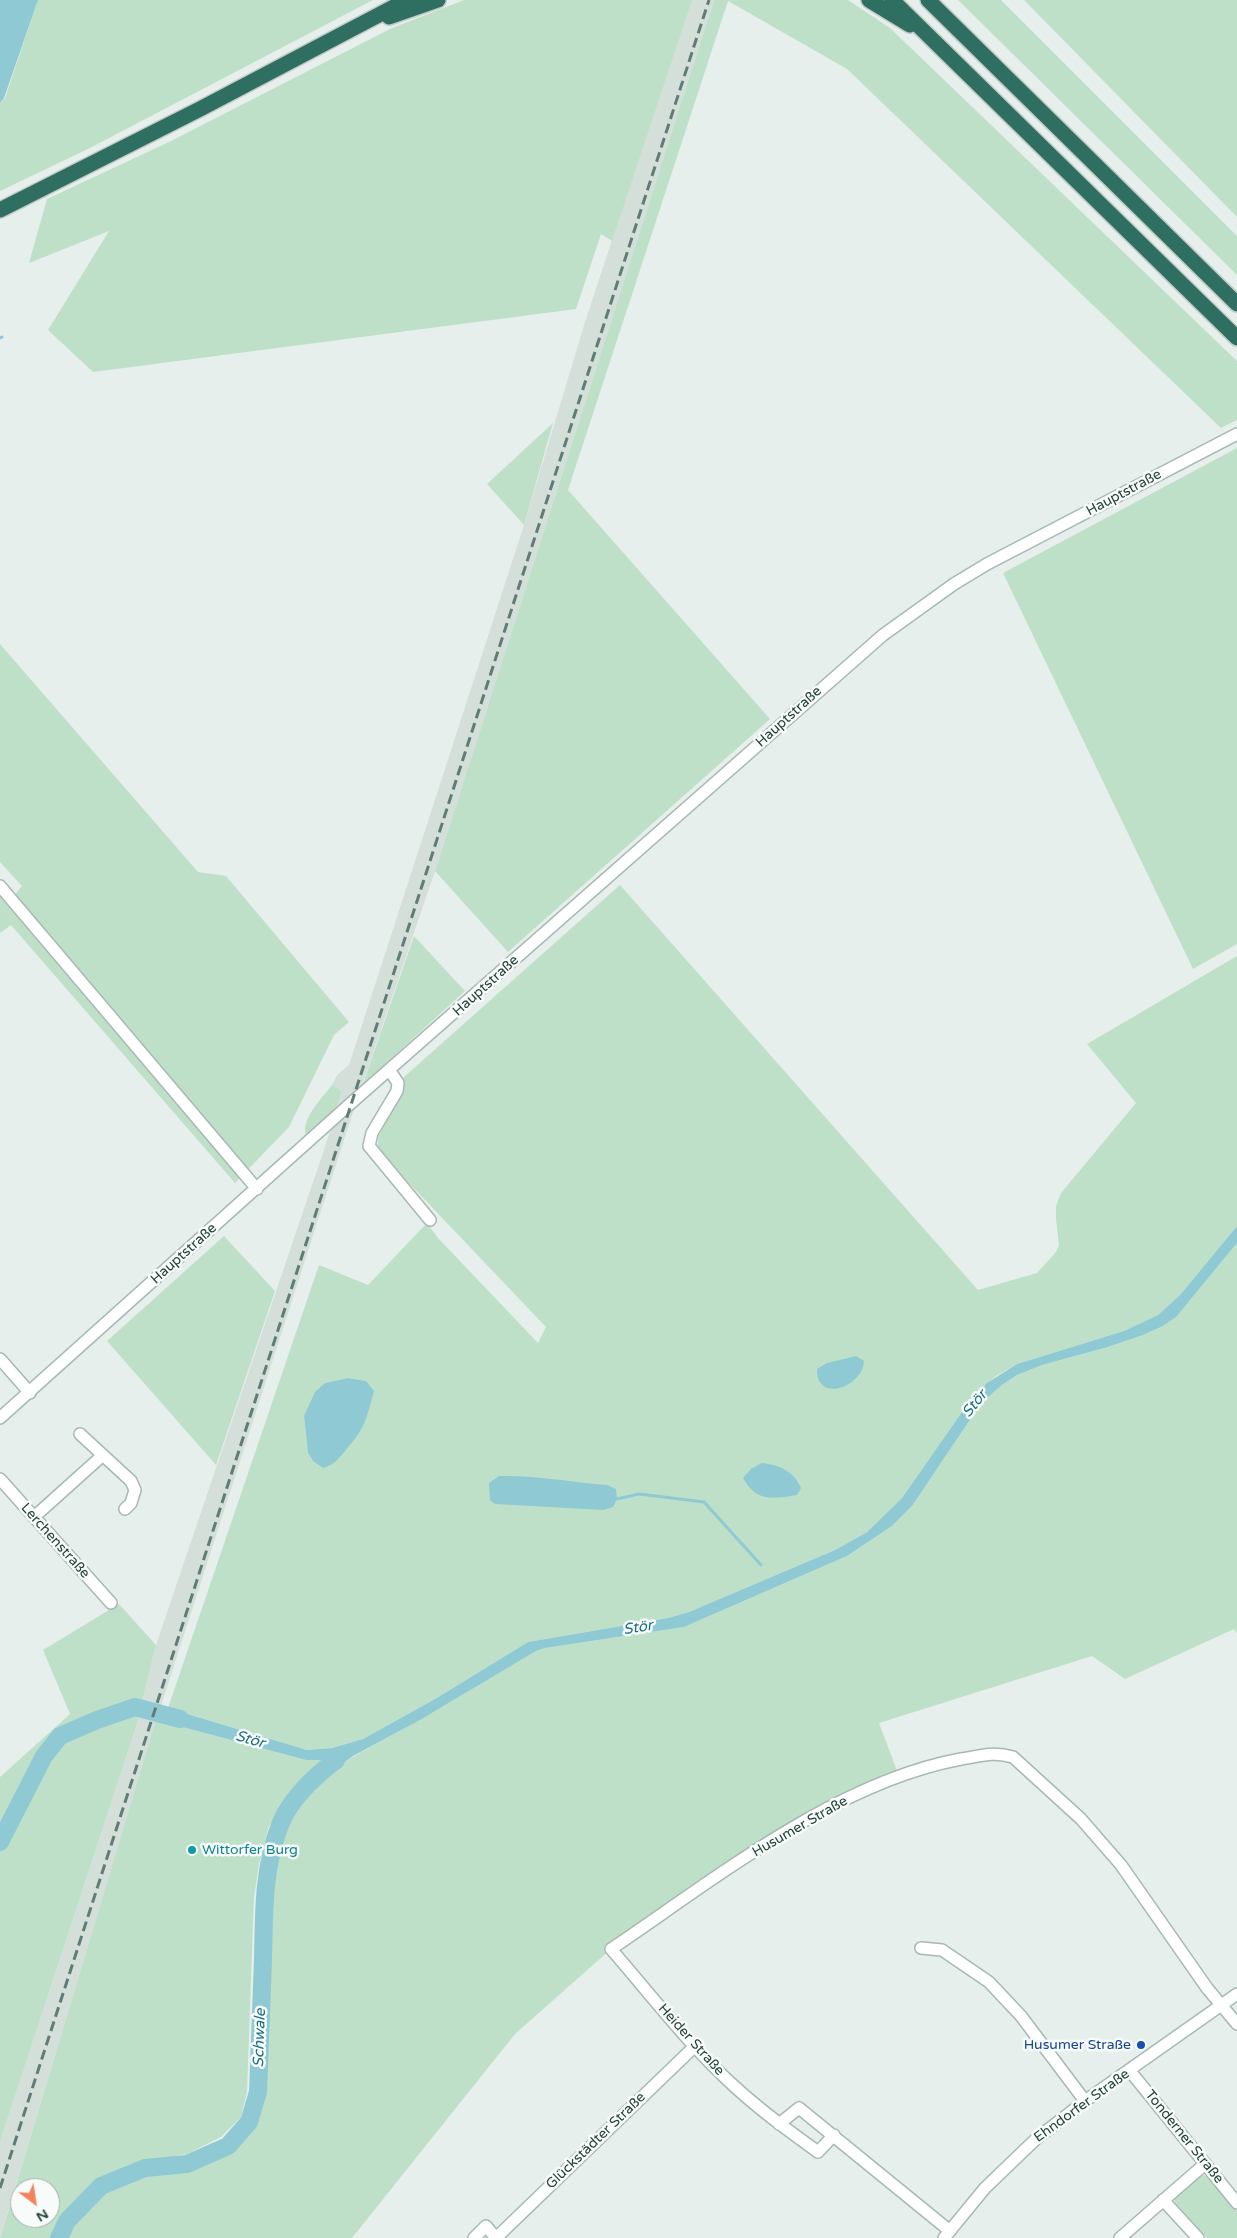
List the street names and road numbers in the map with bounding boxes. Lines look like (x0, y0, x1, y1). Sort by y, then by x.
street label: Hauptstraße (1084, 466, 1164, 520)
street label: Hauptstraße (753, 683, 825, 751)
street label: Hauptstraße (450, 952, 522, 1020)
street label: Hauptstraße (148, 1220, 220, 1288)
street label: Lerchenstraße (17, 1500, 93, 1582)
street label: Husumer Straße (749, 1793, 851, 1861)
street label: Heider Straße (654, 2001, 728, 2079)
street label: Ehndorfer Straße (1031, 2066, 1133, 2146)
street label: Tonderner Straße (1141, 2087, 1227, 2187)
street label: Glückstädter Straße (543, 2089, 649, 2193)

